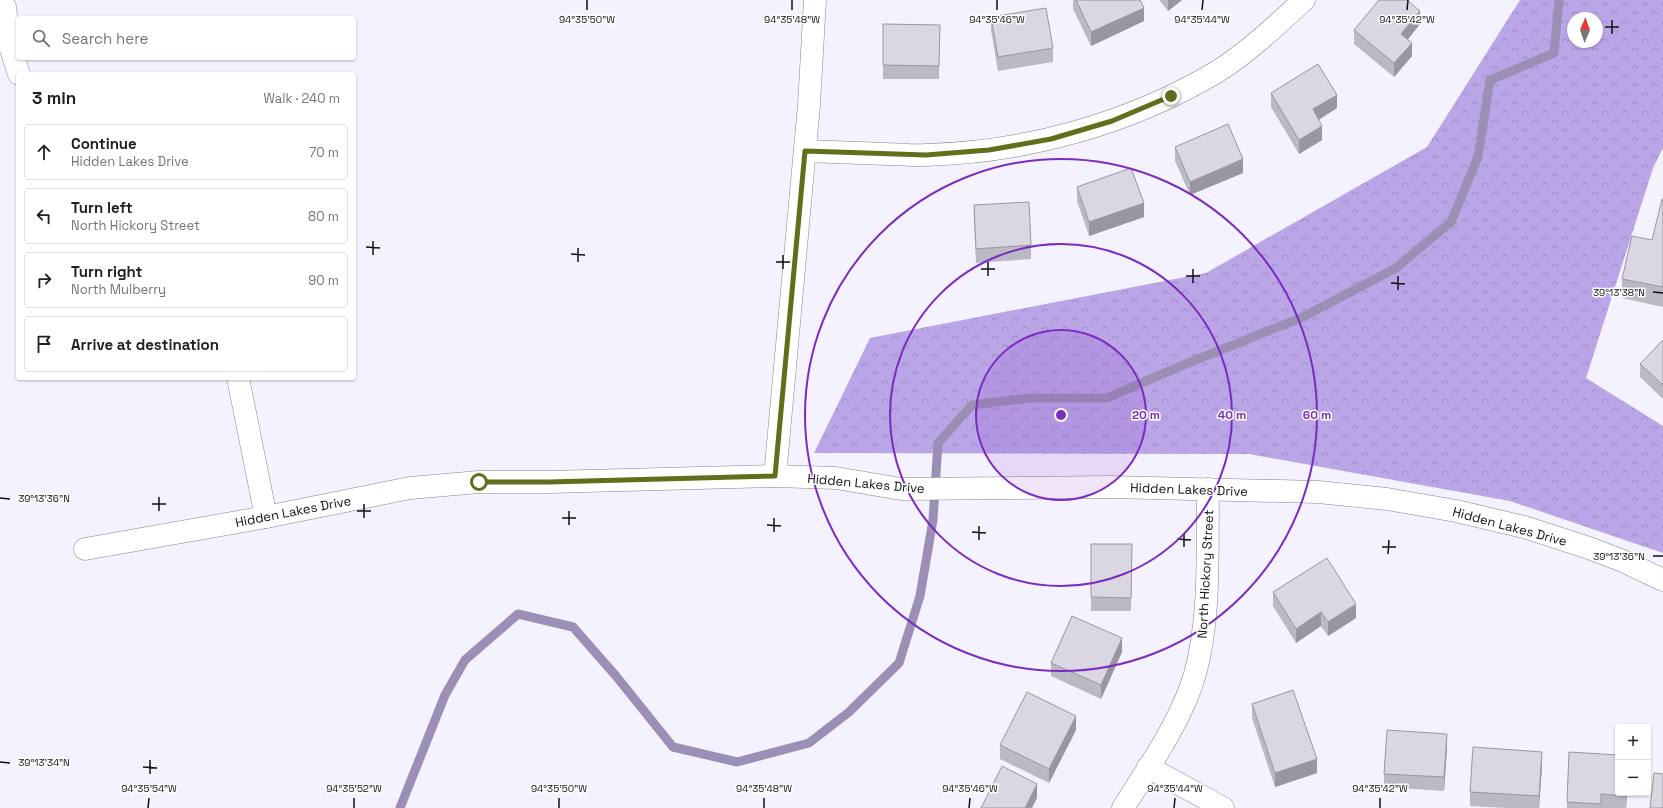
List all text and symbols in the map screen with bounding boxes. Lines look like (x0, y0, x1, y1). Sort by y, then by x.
north arrow (1567, 12, 1603, 48)
text: 94°35'50"W (559, 13, 615, 26)
text: 94°35'48"W (764, 13, 820, 26)
text: 94°35'46"W (969, 13, 1025, 26)
text: 94°35'44"W (1174, 13, 1230, 26)
text: 94°35'42"W (1379, 13, 1435, 26)
search box (16, 16, 356, 60)
icon: search (30, 27, 52, 49)
text: Search here (62, 29, 148, 48)
text: 3 min (32, 87, 76, 109)
route end (1162, 87, 1180, 105)
text: Walk · 240 m (264, 90, 340, 107)
text: Continue (71, 134, 137, 153)
icon: ahead (33, 141, 55, 163)
text: 70 m (309, 144, 339, 161)
text: Hidden Lakes Drive (71, 153, 189, 170)
text: Turn left (71, 198, 133, 217)
icon: left (33, 205, 55, 227)
text: 80 m (308, 208, 339, 225)
text: North Hickory Street (71, 217, 200, 234)
text: Turn right (71, 262, 142, 281)
icon: right (33, 269, 55, 291)
text: 90 m (308, 272, 339, 289)
text: North Mulberry (71, 281, 166, 298)
text: 39°13'38"N (1593, 286, 1645, 299)
icon: arrive (33, 333, 55, 355)
text: Arrive at destination (71, 335, 219, 354)
text: 20 m (1132, 407, 1160, 423)
text: 40 m (1218, 407, 1246, 423)
text: 60 m (1303, 407, 1331, 423)
centre of rings (1054, 408, 1068, 422)
street label: Hidden Lakes Drive (807, 470, 925, 497)
route start (470, 473, 488, 491)
street label: Hidden Lakes Drive (1130, 479, 1248, 500)
text: 39°13'36"N (18, 492, 70, 505)
street label: Hidden Lakes Drive (234, 492, 352, 531)
street label: Hidden Lakes Drive (1451, 503, 1569, 550)
street label: North Hickory Street (1194, 509, 1217, 639)
text: 39°13'36"N (1593, 550, 1645, 563)
map controls (1615, 724, 1651, 796)
button: + (1615, 724, 1651, 760)
text: 39°13'34"N (18, 756, 70, 769)
button: − (1615, 760, 1651, 796)
text: 94°35'54"W (121, 782, 177, 795)
text: 94°35'52"W (326, 782, 382, 795)
text: 94°35'50"W (531, 782, 587, 795)
text: 94°35'48"W (736, 782, 792, 795)
text: 94°35'46"W (942, 782, 998, 795)
text: 94°35'44"W (1147, 782, 1203, 795)
text: 94°35'42"W (1352, 782, 1408, 795)

